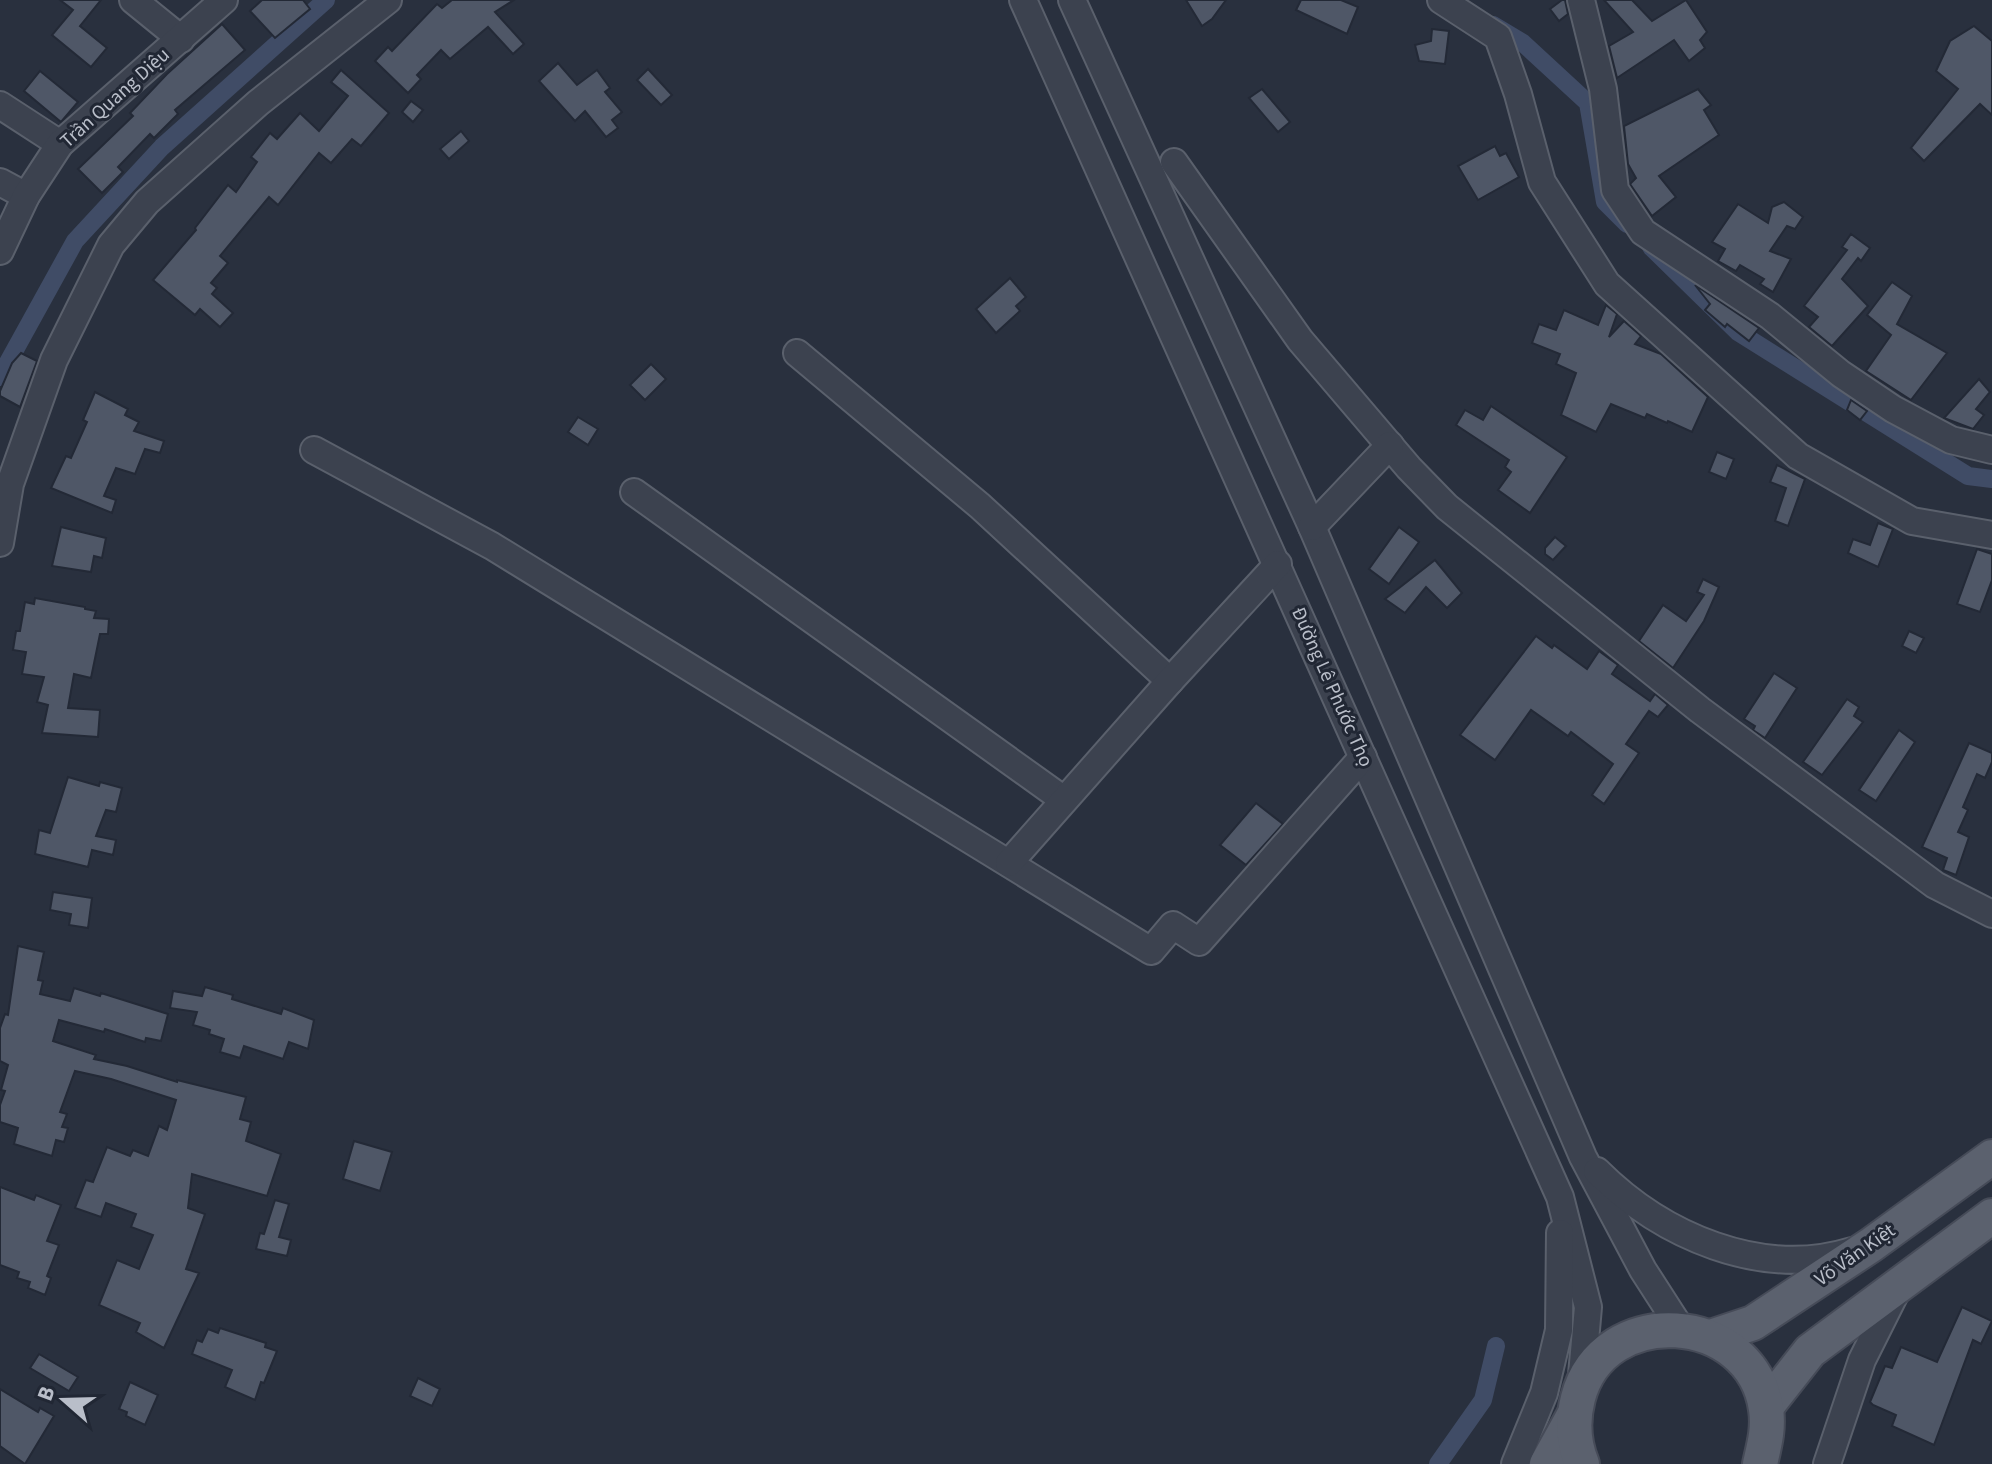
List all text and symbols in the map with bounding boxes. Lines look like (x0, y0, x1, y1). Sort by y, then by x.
street label: Trần Quang Diệu (54, 41, 176, 155)
street label: Đường Lê Phước Thọ (1284, 603, 1380, 771)
street label: Võ Văn Kiệt (1809, 1217, 1901, 1293)
north arrow (24, 1360, 104, 1440)
text: B (29, 1382, 63, 1405)

